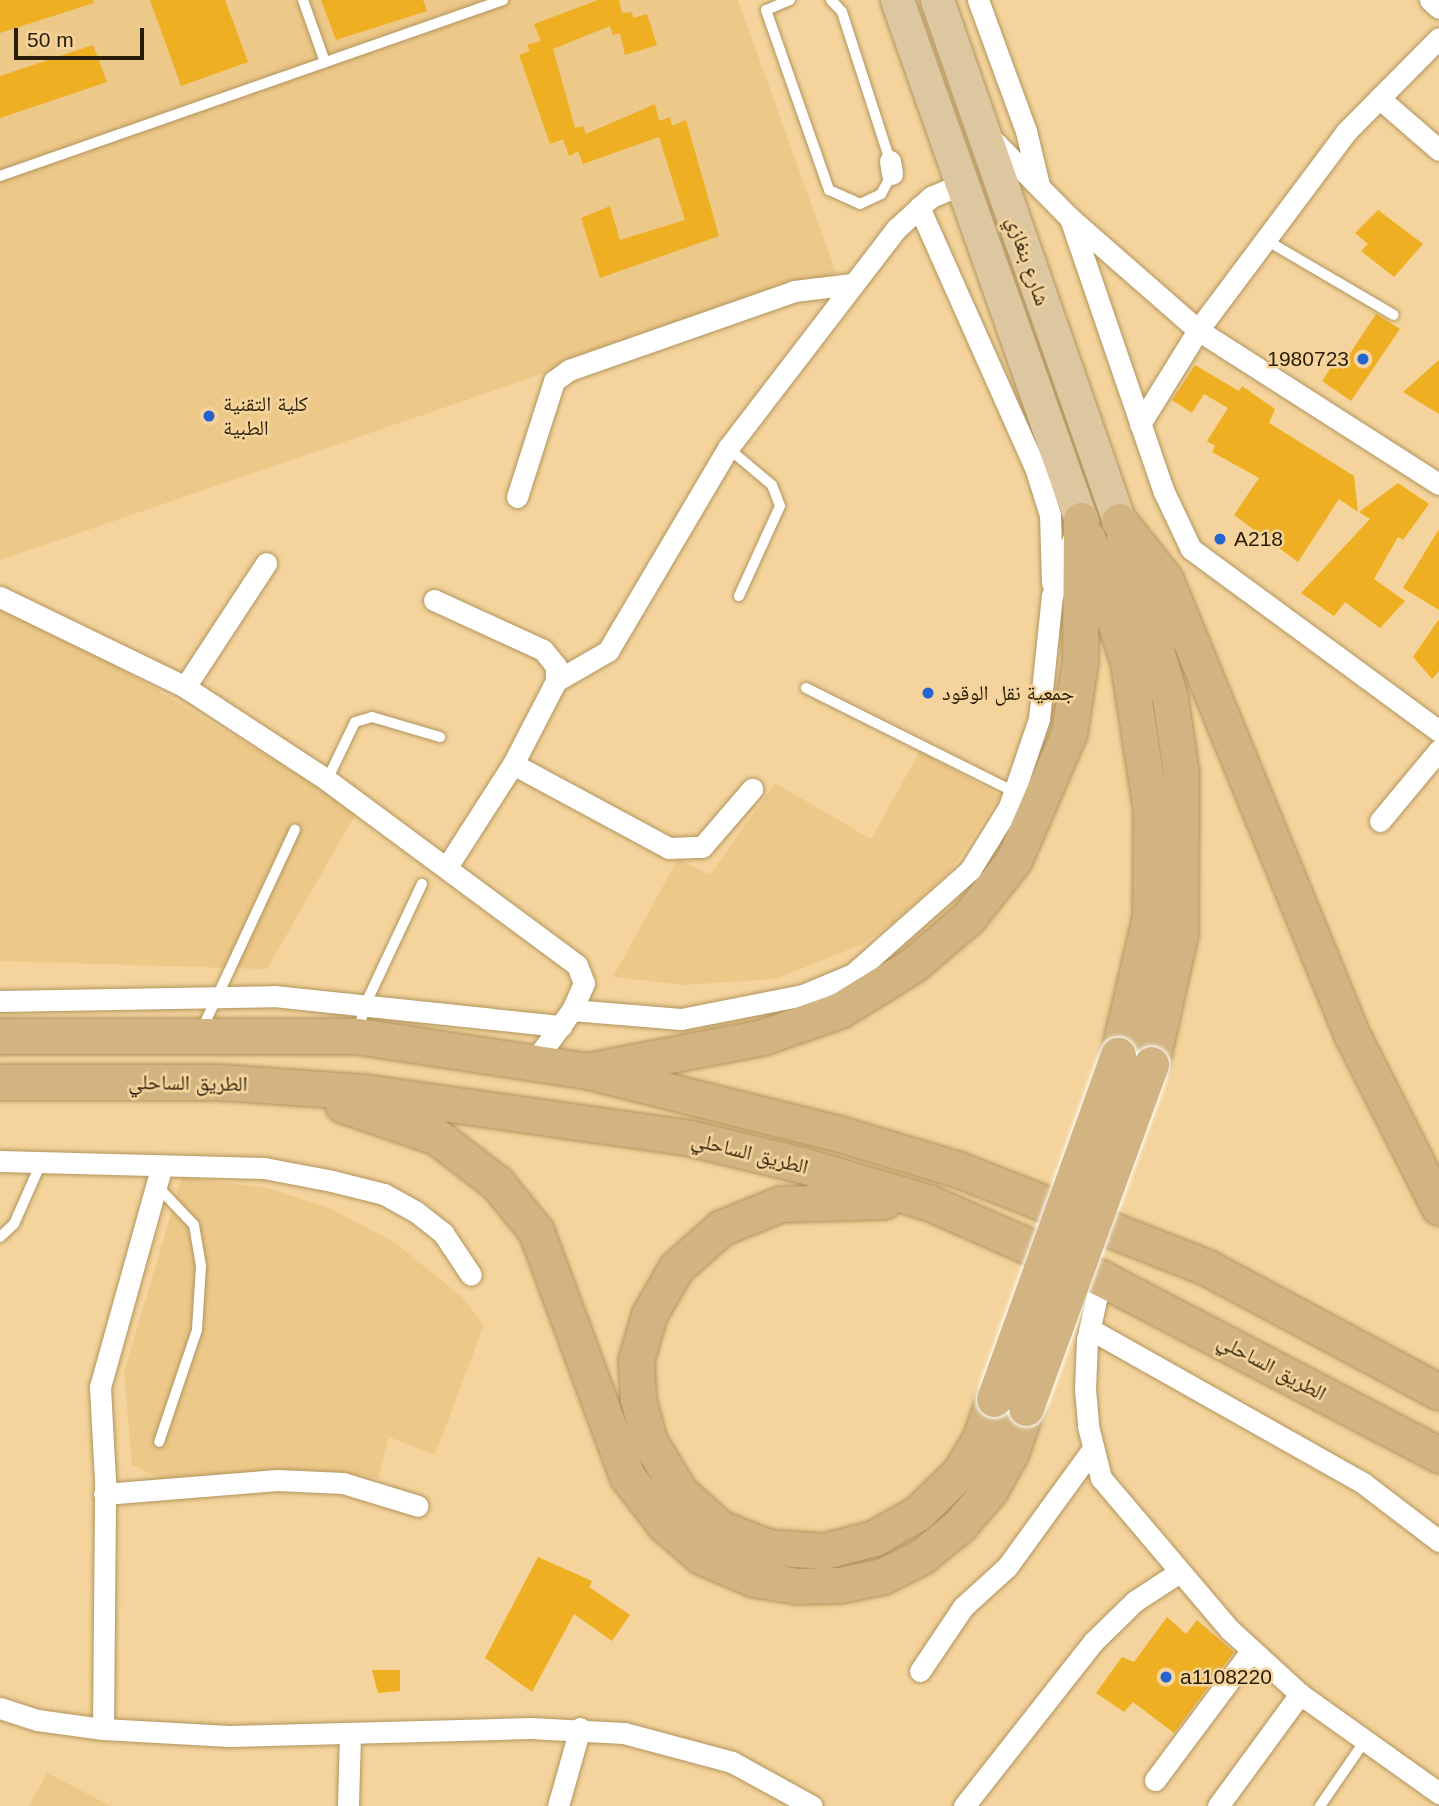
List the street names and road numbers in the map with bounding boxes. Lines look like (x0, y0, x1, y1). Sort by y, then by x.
street label: شارع بنغازي (1001, 213, 1055, 309)
street label: الطريق الساحلي (128, 1069, 248, 1097)
street label: الطريق الساحلي (689, 1126, 811, 1180)
street label: الطريق الساحلي (1213, 1328, 1331, 1406)

